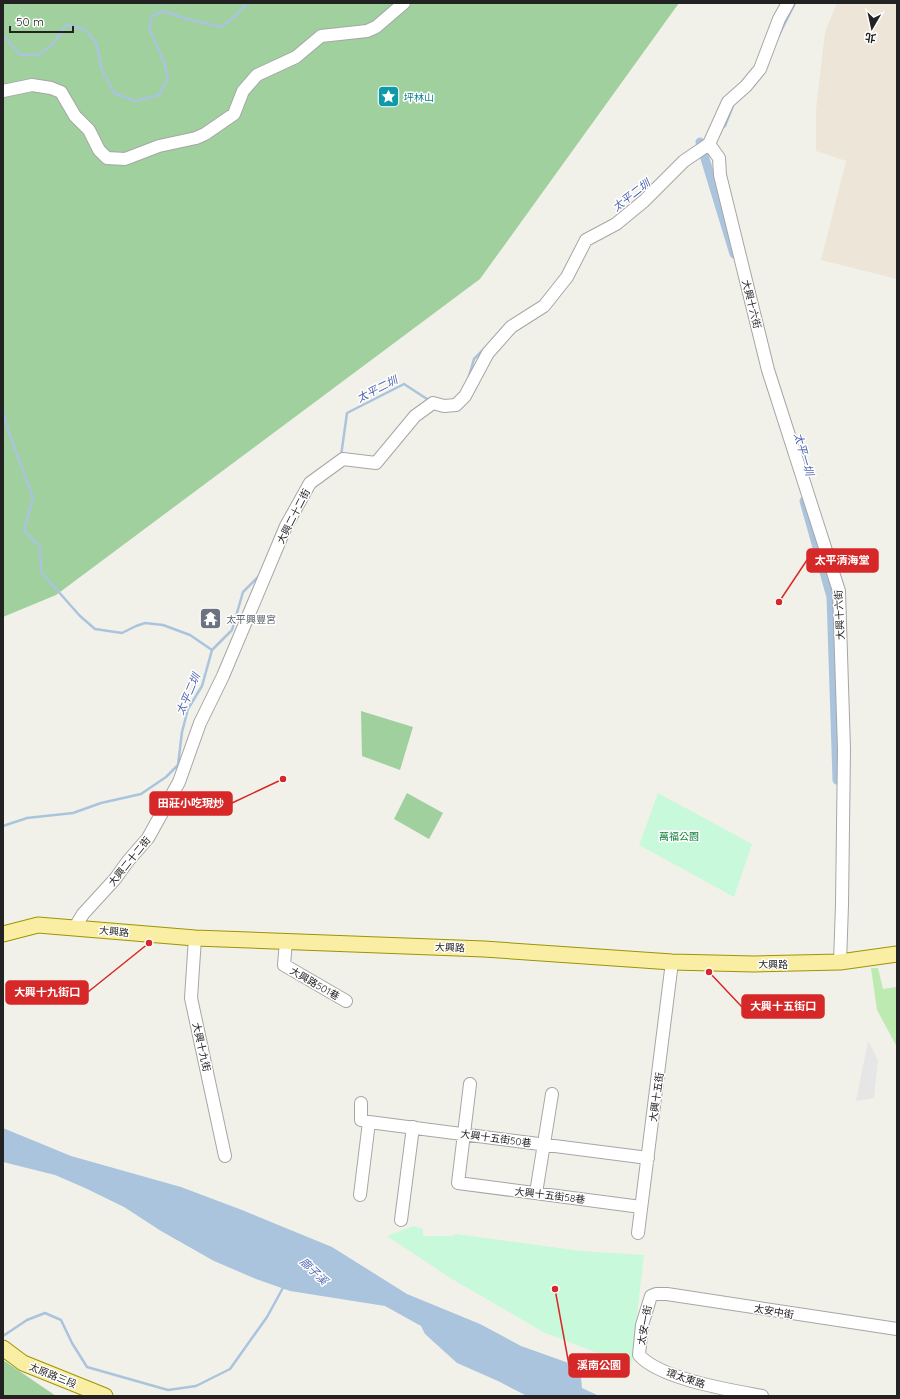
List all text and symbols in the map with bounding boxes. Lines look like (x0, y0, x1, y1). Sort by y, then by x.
scale bar (10, 8, 73, 34)
north arrow (852, 8, 892, 48)
text: 50 m (16, 14, 44, 29)
text: 北 (864, 30, 877, 46)
place icon: 坪林山 (375, 84, 401, 110)
place label: 坪林山 (404, 91, 434, 104)
water label: 太平二圳 (609, 175, 654, 214)
street label: 大興十六街 (739, 278, 764, 330)
water label: 太平二圳 (354, 372, 402, 405)
water label: 太平一圳 (791, 431, 817, 479)
street label: 大興二十二街 (274, 487, 313, 546)
callout: 太平清海堂 (807, 549, 878, 572)
text: 太平清海堂 (815, 553, 870, 567)
street label: 大興十六街 (832, 590, 847, 640)
temple icon: 太平興豐宮 (198, 606, 224, 632)
place label: 太平興豐宮 (226, 613, 276, 626)
water label: 太平二圳 (173, 669, 204, 717)
callout: 田莊小吃現炒 (150, 792, 232, 815)
text: 田莊小吃現炒 (158, 796, 224, 810)
park label: 萬福公園 (659, 830, 699, 843)
street label: 大興二十二街 (105, 834, 153, 889)
street label: 大興路 (98, 924, 129, 939)
street label: 大興路 (435, 940, 465, 955)
street label: 大興路 (758, 958, 788, 971)
street label: 大興路501巷 (288, 964, 342, 1003)
callout: 大興十九街口 (6, 981, 88, 1004)
text: 大興十九街口 (14, 985, 80, 999)
callout: 大興十五街口 (742, 995, 824, 1018)
text: 大興十五街口 (750, 999, 816, 1013)
street label: 大興十九街 (190, 1021, 213, 1073)
street label: 大興十五街 (647, 1071, 666, 1123)
street label: 大興十五街50巷 (460, 1127, 532, 1150)
street label: 大興十五街58巷 (514, 1185, 586, 1206)
water label: 廍子溪 (297, 1255, 332, 1289)
street label: 太安中街 (753, 1302, 795, 1321)
street label: 太安一街 (635, 1304, 654, 1346)
callout: 溪南公園 (569, 1354, 629, 1377)
text: 溪南公園 (577, 1358, 621, 1372)
street label: 太原路三段 (27, 1360, 78, 1391)
street label: 環太東路 (665, 1366, 707, 1391)

